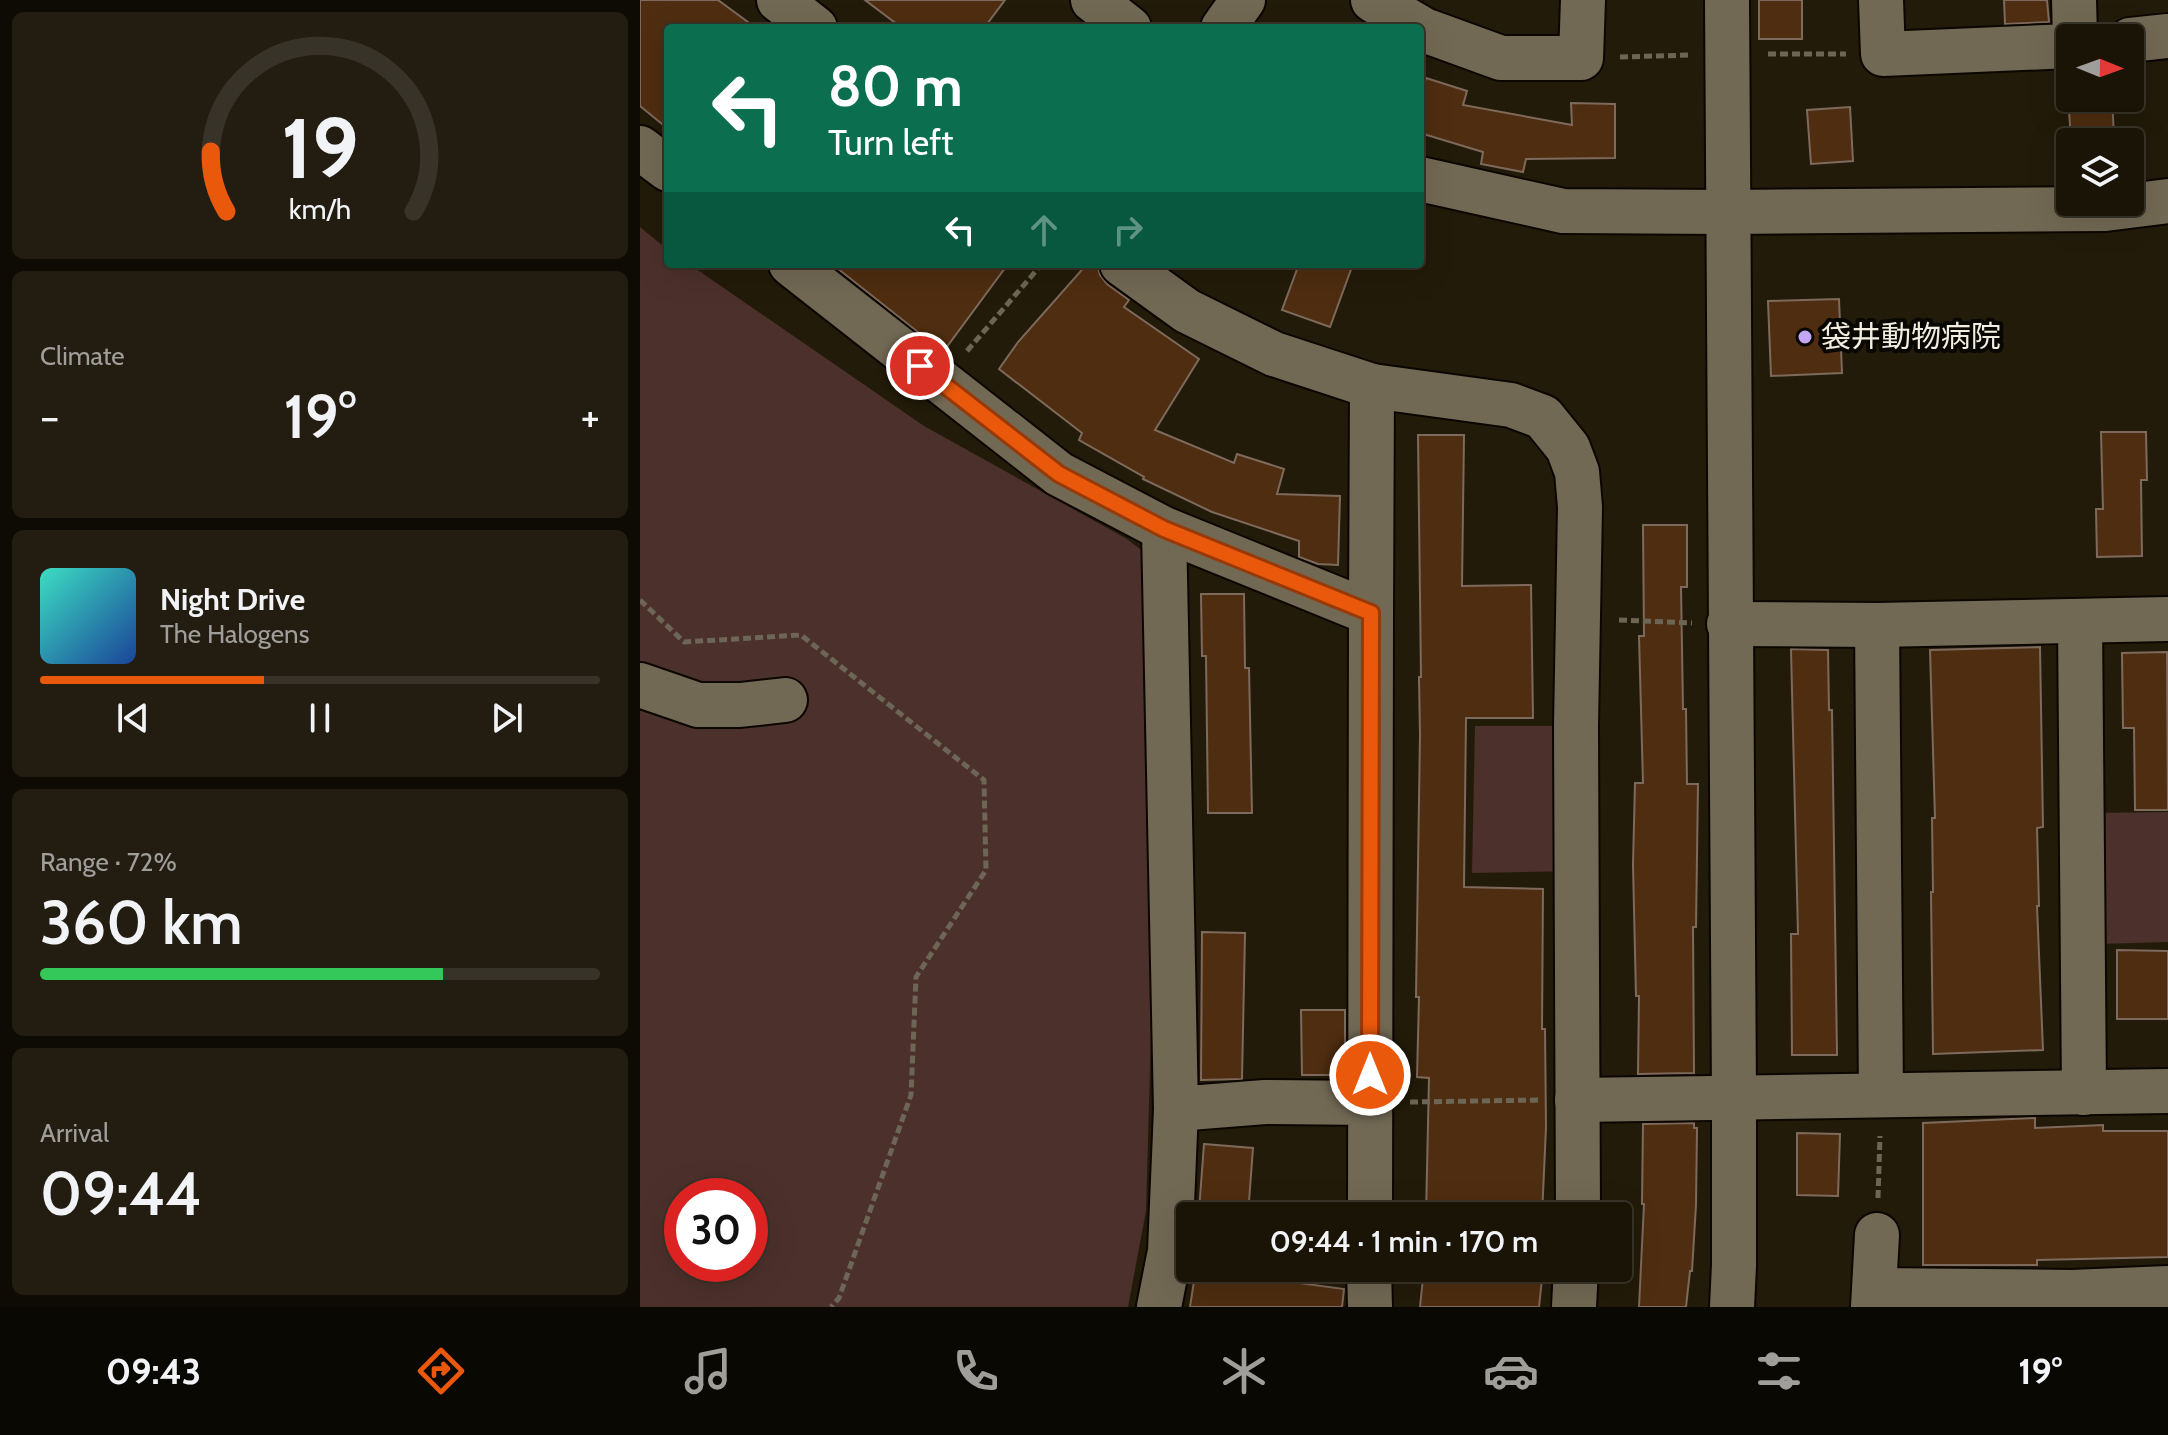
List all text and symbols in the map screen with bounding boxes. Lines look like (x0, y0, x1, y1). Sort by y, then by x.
north arrow (2056, 24, 2144, 112)
map controls (2056, 24, 2144, 216)
text: 80 m (828, 52, 963, 120)
icon: left (696, 56, 800, 160)
text: 19 (281, 97, 359, 198)
text: Turn left (828, 120, 953, 164)
button: layers (2056, 128, 2144, 216)
text: km/h (289, 191, 351, 226)
icon: left (938, 208, 982, 252)
icon: ahead (1022, 208, 1066, 252)
icon: right (1106, 208, 1150, 252)
place label: 袋井動物病院 (1821, 318, 2001, 355)
marker: 袋井動物病院 (1796, 328, 1814, 346)
pin (886, 332, 954, 400)
text: Climate (40, 340, 125, 372)
icon: arrive (898, 344, 942, 388)
text: 19° (284, 380, 356, 453)
text: − (40, 390, 59, 443)
text: + (581, 390, 600, 443)
text: Night Drive (160, 581, 305, 618)
text: The Halogens (160, 618, 309, 650)
icon: previous (111, 696, 155, 740)
icon: pause (298, 696, 342, 740)
icon: next (485, 696, 529, 740)
text: Range · 72% (40, 846, 177, 878)
text: 360 km (40, 886, 243, 959)
position arrow (1328, 1033, 1412, 1117)
text: Arrival (40, 1117, 109, 1149)
text: 09:44 (40, 1157, 202, 1230)
speed limit sign: 30 (664, 1178, 768, 1282)
text: 09:44 · 1 min · 170 m (1270, 1223, 1538, 1260)
icon: directions (413, 1343, 469, 1399)
icon: music (680, 1343, 736, 1399)
icon: phone (948, 1343, 1004, 1399)
icon: climate (1216, 1343, 1272, 1399)
icon: car (1483, 1343, 1539, 1399)
icon: filters (1751, 1343, 1807, 1399)
text: 09:43 (106, 1349, 201, 1393)
text: 19° (2018, 1349, 2062, 1393)

